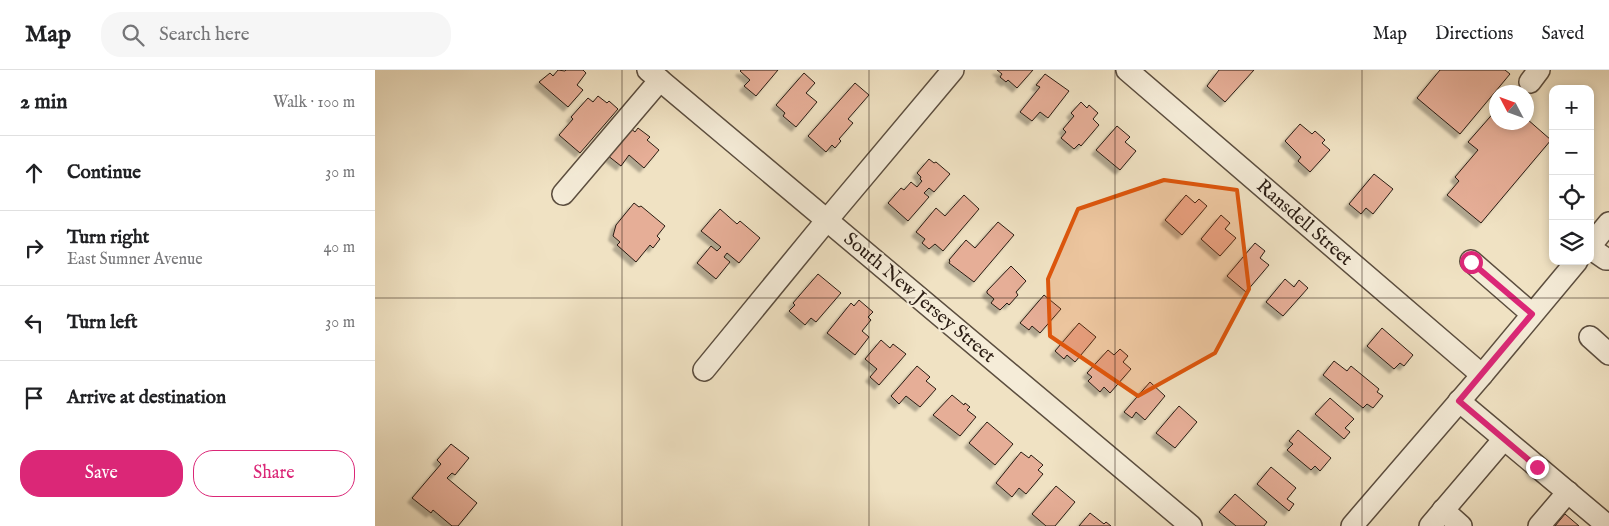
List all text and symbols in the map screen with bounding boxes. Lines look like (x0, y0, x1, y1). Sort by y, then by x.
search box (101, 12, 451, 57)
text: Map (25, 19, 71, 50)
icon: search (119, 21, 147, 49)
text: Search here (159, 23, 250, 47)
text: Map (1373, 23, 1407, 46)
text: Directions (1435, 23, 1513, 46)
text: Saved (1541, 23, 1584, 46)
north arrow (1489, 85, 1534, 130)
map controls (1549, 85, 1594, 265)
button: + (1549, 85, 1594, 130)
text: 2 min (20, 89, 67, 116)
text: Walk · 100 m (273, 93, 355, 113)
button: − (1549, 130, 1594, 175)
icon: ahead (20, 159, 48, 187)
text: Continue (67, 161, 141, 185)
text: 30 m (325, 163, 355, 183)
street label: Ransdell Street (1251, 175, 1358, 272)
button: locate (1549, 175, 1594, 220)
button: layers (1549, 220, 1594, 265)
text: Turn right (67, 226, 149, 250)
street label: South New Jersey Street (838, 227, 1000, 369)
icon: right (20, 234, 48, 262)
text: 40 m (323, 238, 355, 258)
text: East Sumner Avenue (67, 250, 203, 270)
route start (1460, 251, 1483, 274)
icon: left (20, 309, 48, 337)
text: Turn left (67, 311, 138, 335)
text: 30 m (325, 313, 355, 333)
icon: arrive (20, 384, 48, 412)
text: Arrive at destination (67, 386, 226, 410)
button: Save (20, 450, 183, 497)
button: Share (193, 450, 355, 497)
route end (1526, 456, 1549, 479)

